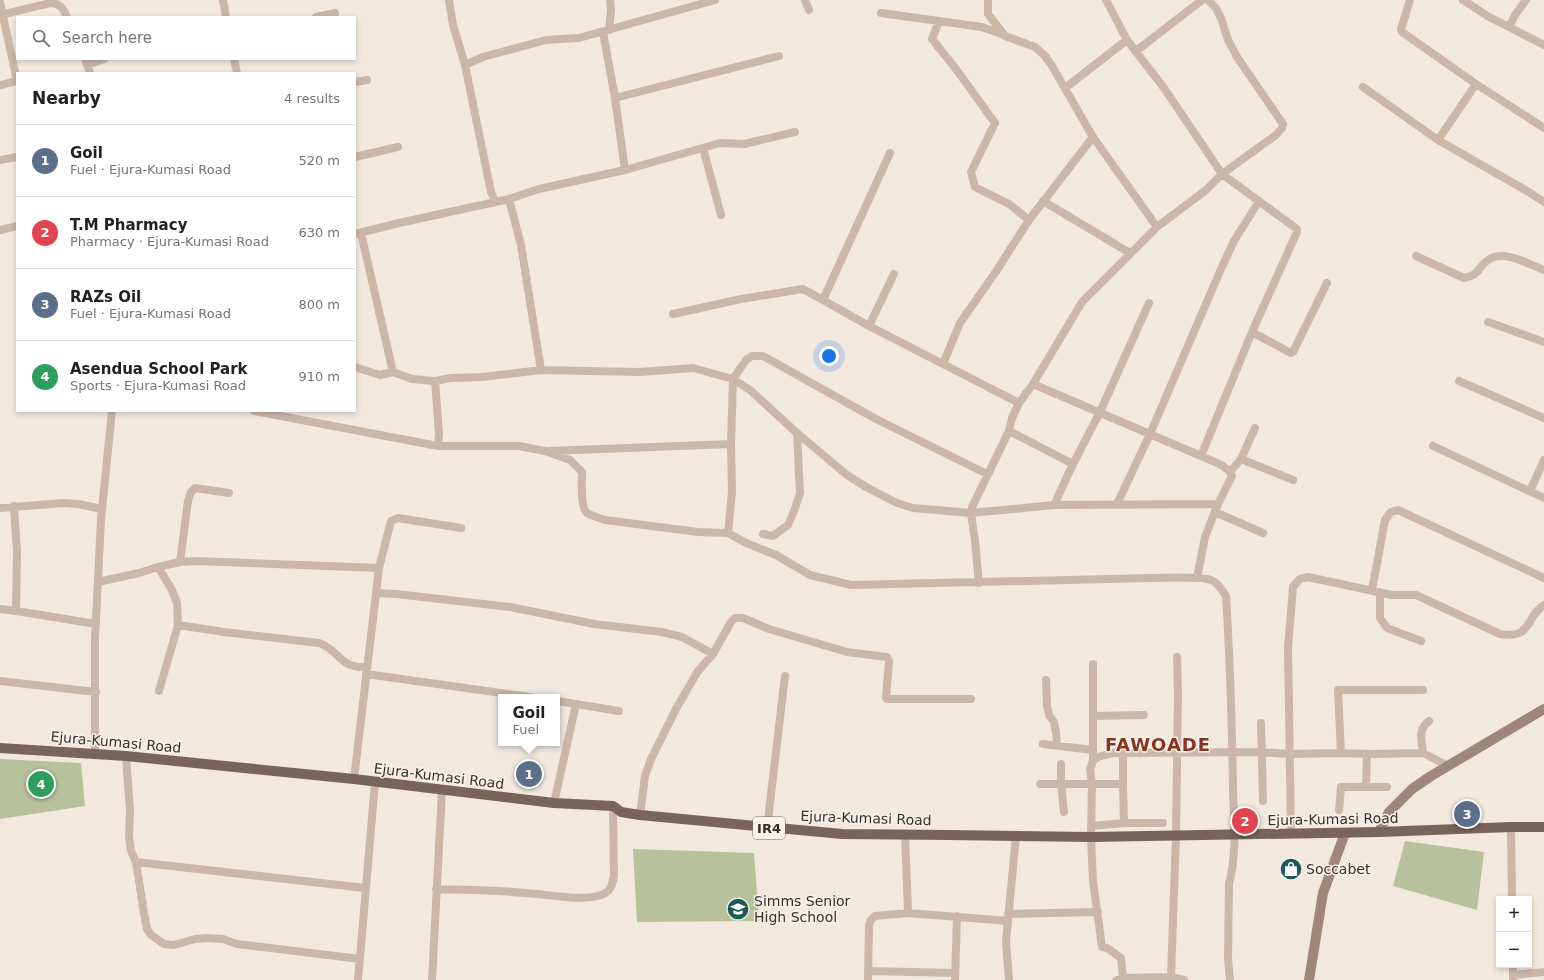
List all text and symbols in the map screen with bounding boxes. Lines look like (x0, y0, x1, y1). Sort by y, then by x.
search box (16, 16, 356, 60)
icon: search (30, 27, 52, 49)
text: Search here (62, 29, 152, 47)
text: Nearby (32, 88, 101, 108)
text: 4 results (284, 91, 340, 106)
text: Goil (70, 144, 103, 162)
text: 1 (40, 153, 50, 168)
text: 520 m (298, 153, 340, 168)
text: Fuel · Ejura-Kumasi Road (70, 162, 231, 177)
text: T.M Pharmacy (70, 216, 187, 234)
text: 2 (40, 225, 50, 240)
text: 630 m (298, 225, 340, 240)
text: Pharmacy · Ejura-Kumasi Road (70, 234, 269, 249)
text: RAZs Oil (70, 288, 141, 306)
text: 3 (40, 297, 50, 312)
text: 800 m (298, 297, 340, 312)
text: Fuel · Ejura-Kumasi Road (70, 306, 231, 321)
your location (819, 346, 839, 366)
text: Asendua School Park (70, 360, 248, 378)
text: 4 (40, 369, 50, 384)
text: 910 m (298, 369, 340, 384)
text: Sports · Ejura-Kumasi Road (70, 378, 246, 393)
popup (498, 694, 560, 746)
text: Goil (513, 704, 545, 722)
text: Fuel (513, 722, 539, 737)
street label: Ejura-Kumasi Road (50, 728, 182, 756)
district label: FAWOADE (1105, 734, 1211, 755)
pin: 1 (516, 759, 542, 789)
street label: Ejura-Kumasi Road (373, 760, 505, 792)
pin: 4 (28, 769, 54, 799)
pin: 3 (1454, 799, 1480, 829)
pin: 2 (1232, 806, 1258, 836)
street label: Ejura-Kumasi Road (800, 808, 932, 828)
street label: Ejura-Kumasi Road (1267, 810, 1399, 828)
road number: IR4 (753, 817, 785, 839)
shop icon: Soccabet (1278, 856, 1304, 882)
place label: Soccabet (1306, 861, 1371, 877)
place label: Simms Senior High School (754, 893, 851, 925)
school or university icon: Simms Senior High School (725, 896, 751, 922)
map controls (1496, 896, 1532, 968)
button: + (1496, 896, 1532, 932)
button: − (1496, 932, 1532, 968)

